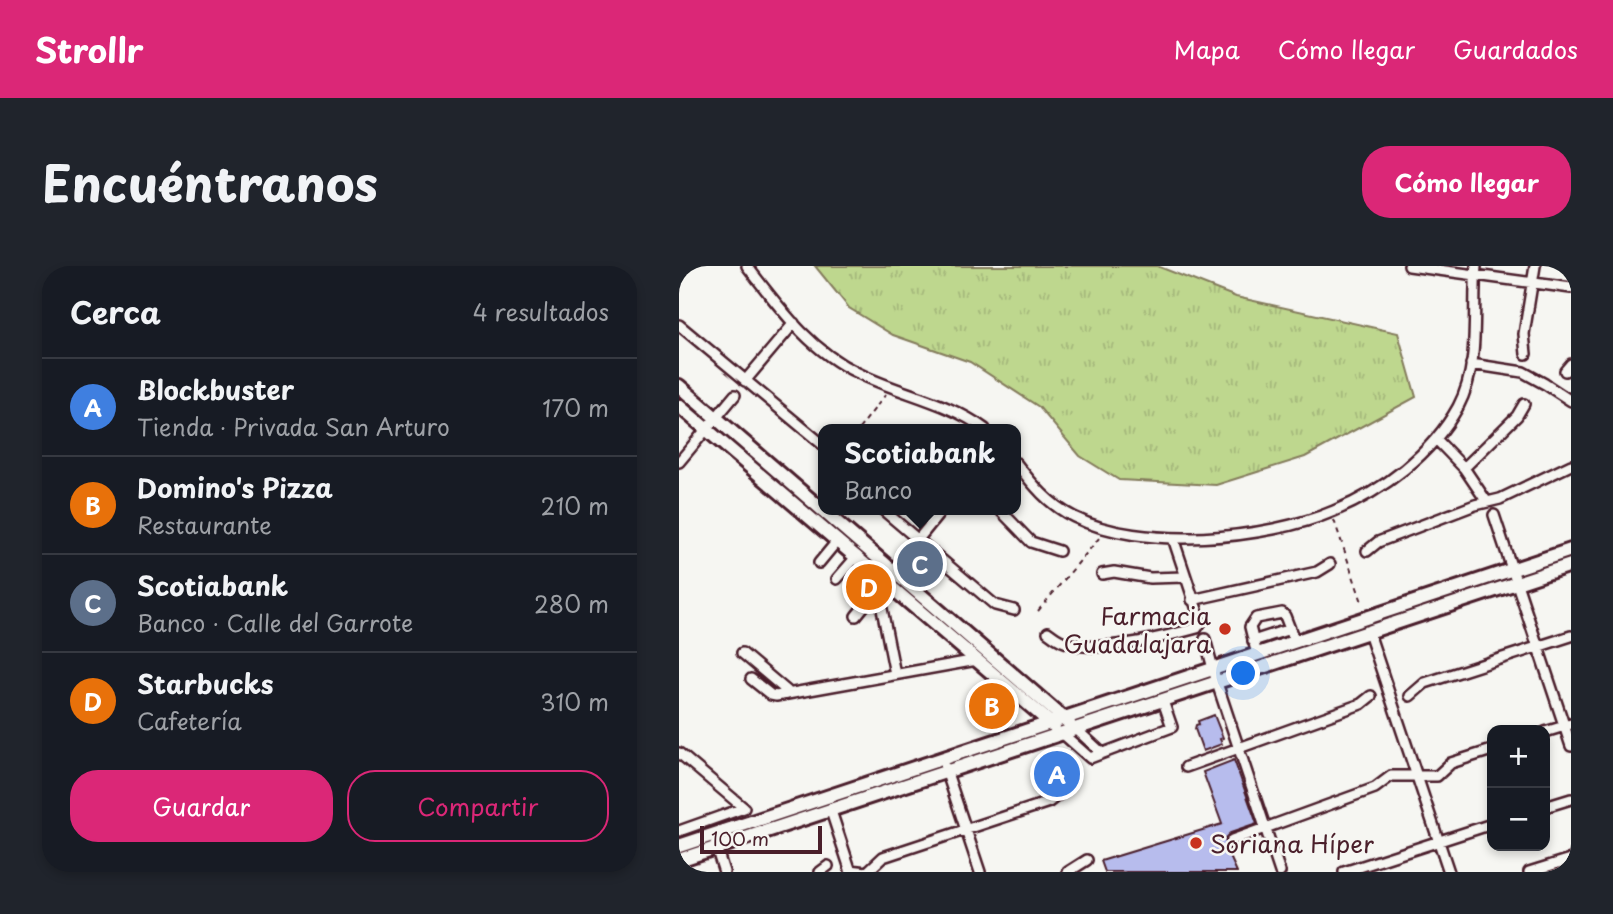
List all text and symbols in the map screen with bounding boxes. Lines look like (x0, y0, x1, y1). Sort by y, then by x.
text: Strollr (35, 24, 144, 74)
text: Mapa (1174, 31, 1240, 67)
text: Cómo llegar (1278, 31, 1415, 67)
text: Guardados (1453, 31, 1578, 67)
text: Encuéntranos (42, 145, 378, 219)
button: Cómo llegar (1362, 146, 1571, 218)
text: Cerca (70, 289, 161, 334)
text: 4 resultados (473, 294, 609, 329)
text: Blockbuster (137, 370, 294, 409)
text: A (84, 390, 102, 425)
text: 170 m (542, 390, 609, 425)
text: Tienda · Privada San Arturo (137, 409, 450, 444)
popup (818, 424, 1021, 515)
text: Scotiabank (844, 433, 995, 472)
text: Domino's Pizza (137, 468, 333, 507)
text: Banco (844, 472, 912, 507)
text: B (85, 488, 101, 523)
text: 210 m (541, 488, 609, 523)
text: Restaurante (137, 507, 272, 542)
pin: C (897, 538, 943, 590)
pin: D (846, 561, 892, 613)
text: Scotiabank (137, 566, 288, 605)
text: C (84, 586, 102, 621)
text: 280 m (534, 586, 609, 621)
place label: Farmacia Guadalajara (1064, 597, 1211, 661)
text: Banco · Calle del Garrote (137, 605, 413, 640)
marker: Farmacia Guadalajara (1217, 621, 1233, 637)
your location (1226, 656, 1260, 690)
text: Starbucks (137, 664, 273, 703)
pin: B (969, 680, 1015, 732)
text: D (84, 684, 102, 719)
text: 310 m (540, 684, 609, 719)
text: Cafetería (137, 703, 242, 738)
map controls (1487, 725, 1550, 851)
button: + (1487, 725, 1550, 788)
pin: A (1034, 748, 1080, 800)
button: Guardar (70, 770, 333, 842)
button: Compartir (347, 770, 609, 842)
button: − (1487, 788, 1550, 851)
scale bar (700, 823, 823, 855)
text: 100 m (711, 824, 769, 852)
place label: Soriana Híper (1210, 825, 1374, 861)
marker: Soriana Híper (1188, 835, 1204, 851)

